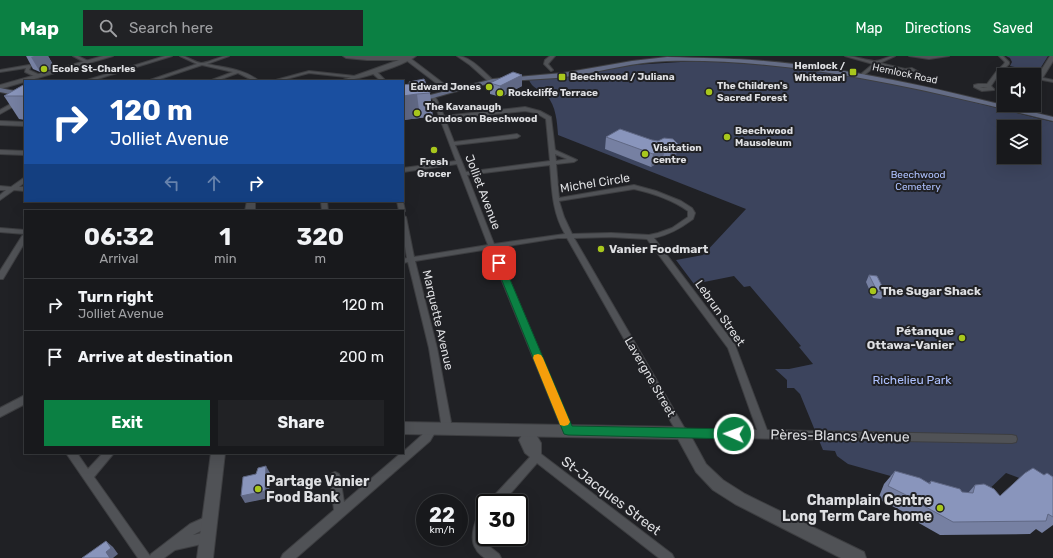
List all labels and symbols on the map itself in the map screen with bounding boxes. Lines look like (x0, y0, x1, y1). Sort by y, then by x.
place label: Hemlock / Whitemarl (794, 60, 846, 84)
street label: Hemlock Road (871, 61, 939, 87)
place label: Ecole St-Charles (52, 63, 136, 75)
marker: Ecole St-Charles (39, 64, 49, 74)
marker: Hemlock / Whitemarl (848, 67, 858, 77)
place label: Beechwood / Juliana (570, 71, 675, 83)
marker: Beechwood / Juliana (557, 72, 567, 82)
place label: The Children's Sacred Forest (717, 80, 788, 104)
place label: Edward Jones (411, 81, 481, 93)
marker: Edward Jones (484, 82, 494, 92)
place label: Rockcliffe Terrace (508, 87, 598, 99)
marker: The Children's Sacred Forest (704, 87, 714, 97)
marker: Rockcliffe Terrace (495, 88, 505, 98)
place label: The Kavanaugh Condos on Beechwood (425, 101, 537, 125)
marker: The Kavanaugh Condos on Beechwood (412, 108, 422, 118)
place label: Beechwood Mausoleum (735, 125, 793, 149)
marker: Beechwood Mausoleum (722, 132, 732, 142)
place label: Visitation centre (653, 142, 702, 166)
marker: Fresh Grocer (429, 145, 439, 155)
marker: Visitation centre (640, 149, 650, 159)
street label: Jolliet Avenue (462, 152, 504, 232)
place label: Fresh Grocer (417, 156, 452, 180)
park label: Beechwood Cemetery (891, 169, 945, 193)
street label: Michel Circle (559, 171, 631, 195)
place label: Vanier Foodmart (609, 242, 709, 256)
marker: Vanier Foodmart (596, 244, 606, 254)
pin (482, 246, 516, 280)
street label: Marquette Avenue (420, 269, 456, 372)
street label: Lebrun Street (692, 277, 748, 349)
place label: The Sugar Shack (881, 284, 981, 298)
marker: The Sugar Shack (868, 286, 878, 296)
place label: Pétanque Ottawa-Vanier (867, 324, 955, 352)
marker: Pétanque Ottawa-Vanier (957, 333, 967, 343)
street label: Lavergne Street (622, 335, 679, 420)
park label: Richelieu Park (872, 373, 952, 387)
position arrow (713, 413, 755, 455)
street label: Pères-Blancs Avenue (770, 426, 910, 446)
street label: St-Jacques Street (558, 453, 665, 539)
place label: Partage Vanier Food Bank (266, 473, 370, 506)
marker: Partage Vanier Food Bank (253, 484, 263, 494)
place label: Champlain Centre Long Term Care home (782, 492, 932, 525)
speed limit sign: 30 (476, 494, 528, 546)
marker: Champlain Centre Long Term Care home (935, 503, 945, 513)

